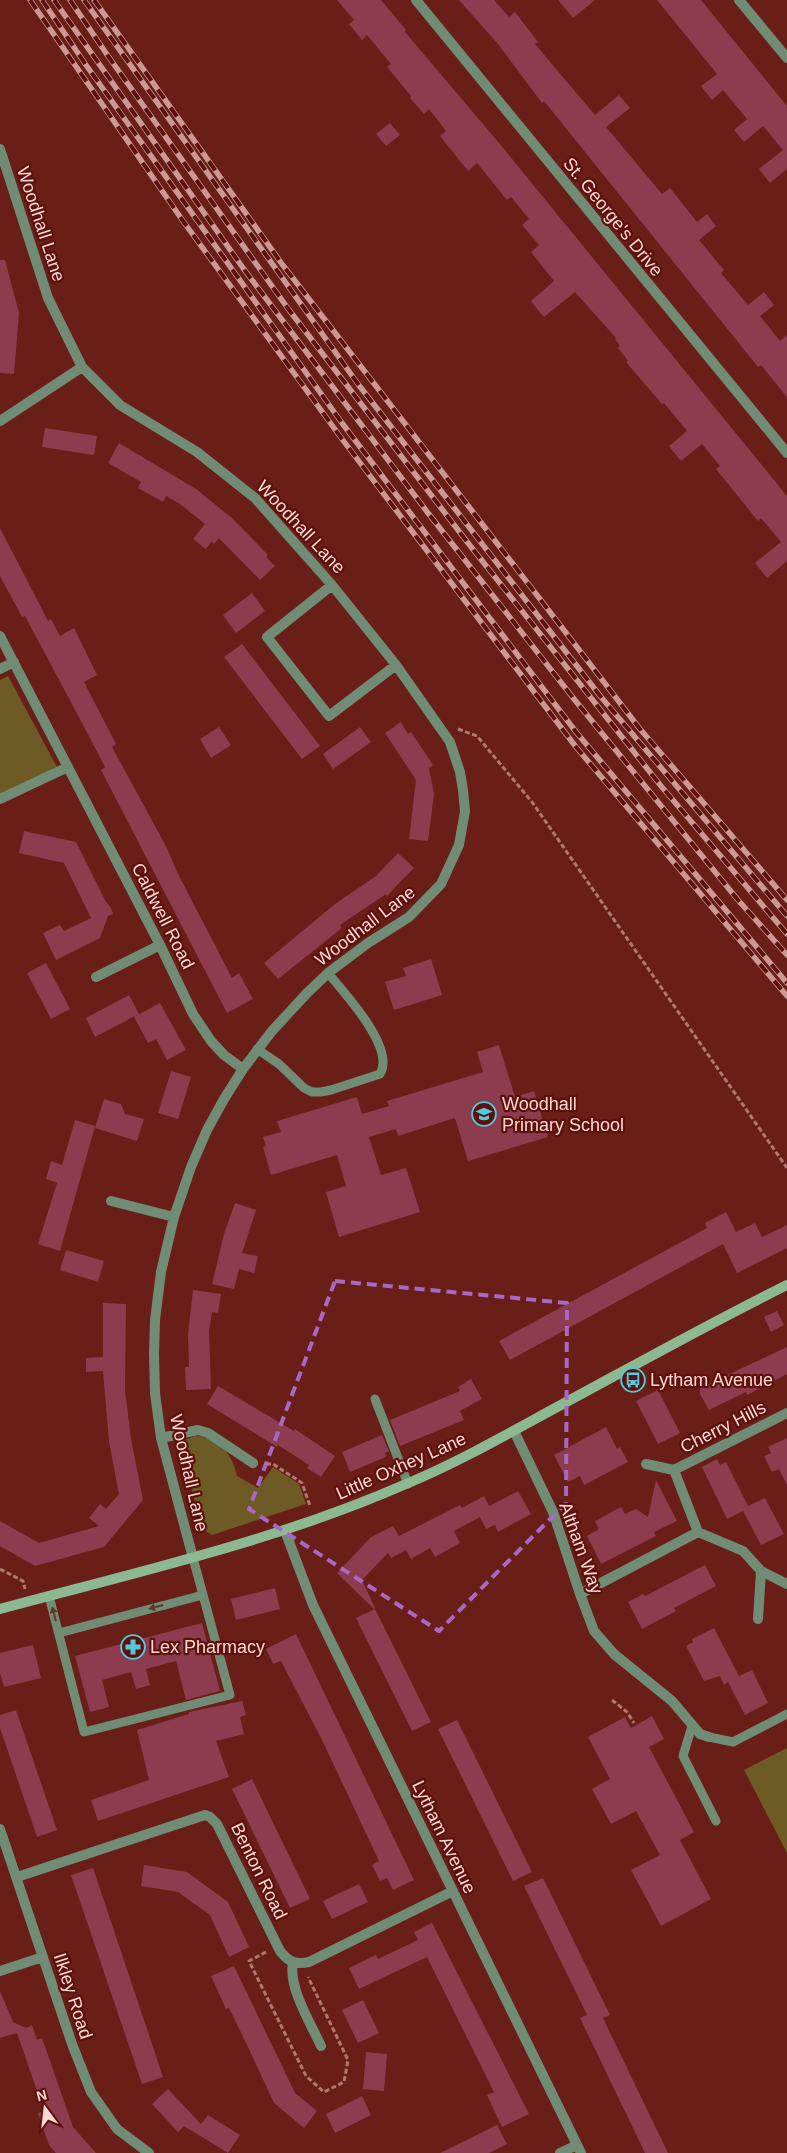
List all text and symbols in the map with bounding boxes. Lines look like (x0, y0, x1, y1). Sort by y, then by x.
street label: St. George's Drive (559, 154, 667, 280)
street label: Woodhall Lane (13, 164, 69, 284)
street label: Woodhall Lane (253, 476, 349, 578)
street label: Caldwell Road (128, 860, 198, 972)
street label: Woodhall Lane (311, 882, 419, 970)
place label: Woodhall Primary School (502, 1094, 624, 1135)
school or university icon: Woodhall Primary School (471, 1101, 497, 1127)
bus stop icon: Lytham Avenue (620, 1367, 646, 1393)
place label: Lytham Avenue (650, 1370, 773, 1390)
street label: Cherry Hills (677, 1397, 769, 1457)
street label: Woodhall Lane (166, 1412, 212, 1534)
street label: Little Oxhey Lane (333, 1428, 469, 1504)
street label: Altham Way (555, 1499, 607, 1597)
one-way arrow (149, 1603, 164, 1611)
one-way arrow (50, 1607, 58, 1622)
pharmacy icon: Lex Pharmacy (120, 1634, 146, 1660)
place label: Lex Pharmacy (150, 1637, 265, 1657)
street label: Lytham Avenue (408, 1777, 480, 1897)
street label: Benton Road (227, 1819, 291, 1923)
street label: Ilkley Road (50, 1951, 96, 2041)
north arrow (20, 2083, 70, 2133)
text: N (35, 2086, 49, 2104)

